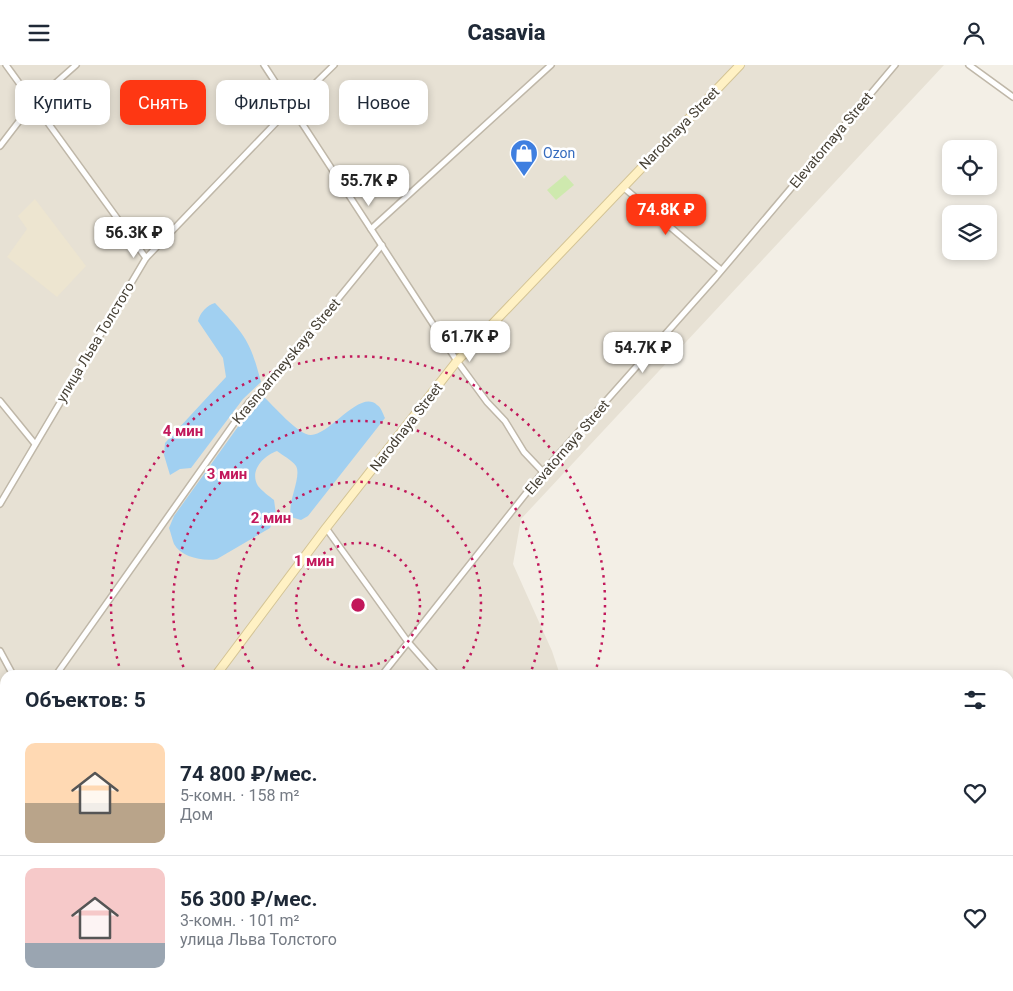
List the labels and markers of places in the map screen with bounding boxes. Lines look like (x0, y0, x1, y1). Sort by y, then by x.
shop icon: Ozon (509, 138, 539, 177)
place label: Ozon (543, 145, 575, 161)
pin: 55.7K ₽ (323, 165, 415, 207)
pin: 74.8K ₽ (620, 193, 712, 236)
pin: 56.3K ₽ (88, 217, 180, 259)
pin: 61.7K ₽ (424, 321, 516, 363)
pin: 54.7K ₽ (597, 331, 689, 374)
centre of rings (349, 596, 367, 614)

